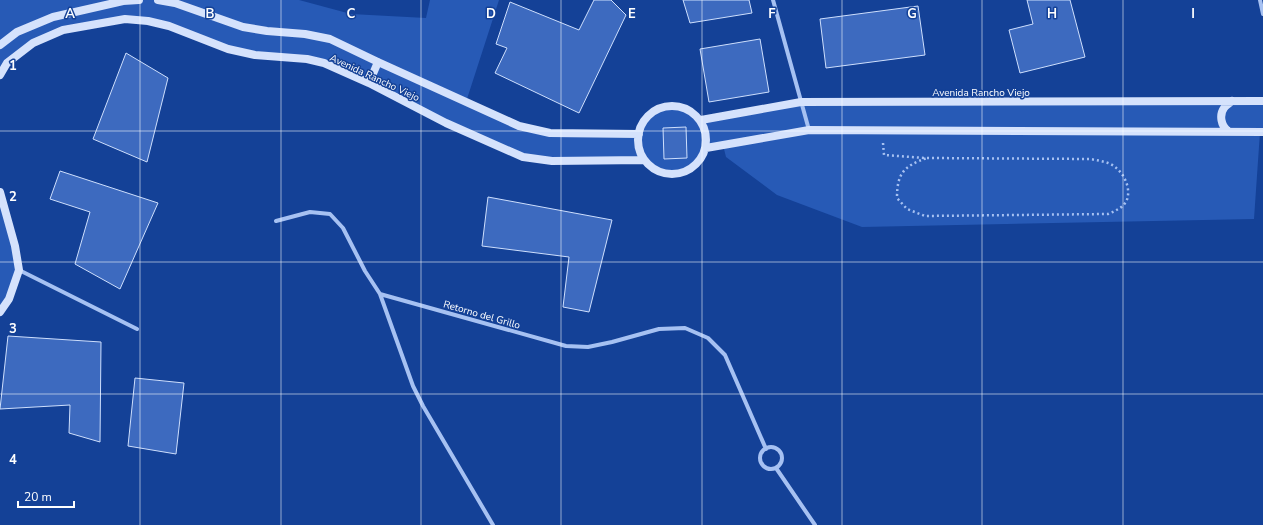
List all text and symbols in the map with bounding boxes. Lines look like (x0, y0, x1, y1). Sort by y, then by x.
text: A (65, 5, 75, 23)
text: B (206, 5, 215, 23)
text: C (347, 5, 356, 23)
text: D (486, 5, 496, 23)
text: E (628, 5, 636, 23)
text: F (768, 5, 776, 23)
text: G (907, 5, 917, 23)
text: H (1047, 5, 1057, 23)
text: I (1191, 5, 1195, 23)
street label: Avenida Rancho Viejo (327, 51, 422, 105)
text: 1 (9, 57, 17, 75)
street label: Avenida Rancho Viejo (932, 86, 1030, 100)
text: 2 (9, 188, 17, 206)
street label: Retorno del Grillo (442, 297, 522, 333)
text: 3 (9, 320, 17, 338)
text: 4 (9, 451, 17, 469)
scale bar (18, 483, 74, 509)
text: 20 m (24, 489, 52, 505)

